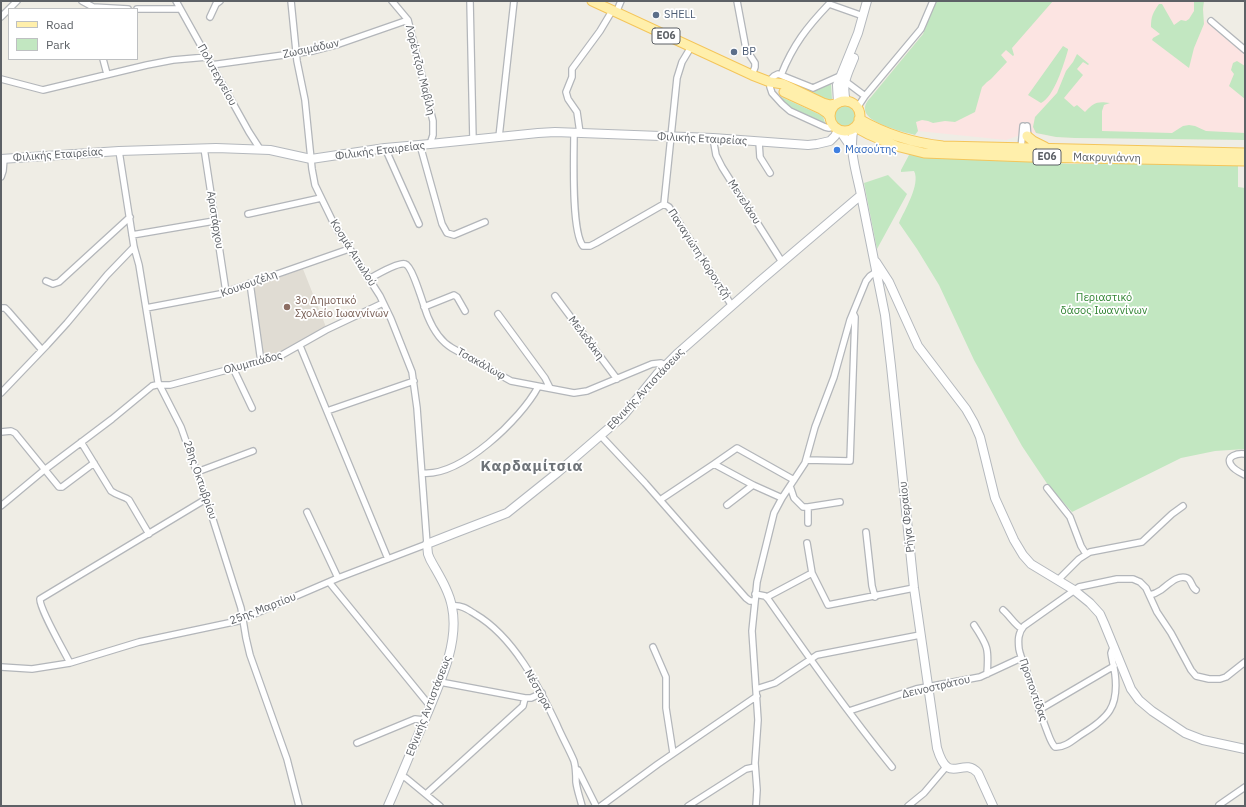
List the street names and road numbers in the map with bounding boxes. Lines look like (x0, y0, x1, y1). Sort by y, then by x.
street label: Λορέντζου Μαβίλη (402, 23, 438, 117)
road number: ΕΟ6 (652, 28, 680, 44)
street label: Ζωσιμάδων (282, 37, 340, 61)
street label: Πολυτεχνείου (195, 42, 239, 108)
street label: Φιλικής Εταιρείας (656, 130, 748, 148)
street label: Φιλικής Εταιρείας (334, 139, 426, 163)
street label: Φιλικής Εταιρείας (12, 145, 104, 165)
road number: ΕΟ6 (1033, 149, 1061, 165)
street label: Μακρυγιάννη (1073, 151, 1141, 165)
street label: Μενελάου (725, 177, 763, 227)
street label: Αριστάρχου (204, 190, 226, 250)
street label: Παναγιώτη Κοροντζή (665, 206, 733, 302)
street label: Κοσμά Αιτωλού (327, 217, 379, 289)
street label: Κουκουζέλη (219, 268, 279, 300)
street label: Μελεδάκη (565, 314, 607, 362)
street label: Τσακάλωφ (454, 345, 508, 383)
street label: Εθνικής Αντιστάσεως (605, 346, 687, 432)
street label: Ολυμπιάδος (222, 349, 284, 377)
street label: 28ης Οκτωβρίου (180, 439, 220, 521)
street label: Ρήγα Φεραίου (897, 481, 917, 553)
street label: 25ης Μαρτίου (228, 590, 298, 628)
street label: Εθνικής Αντιστάσεως (404, 654, 454, 758)
street label: Προποντίδας (1016, 657, 1050, 723)
street label: Νέστορα (521, 667, 555, 713)
street label: Δεινοστράτου (900, 673, 972, 701)

